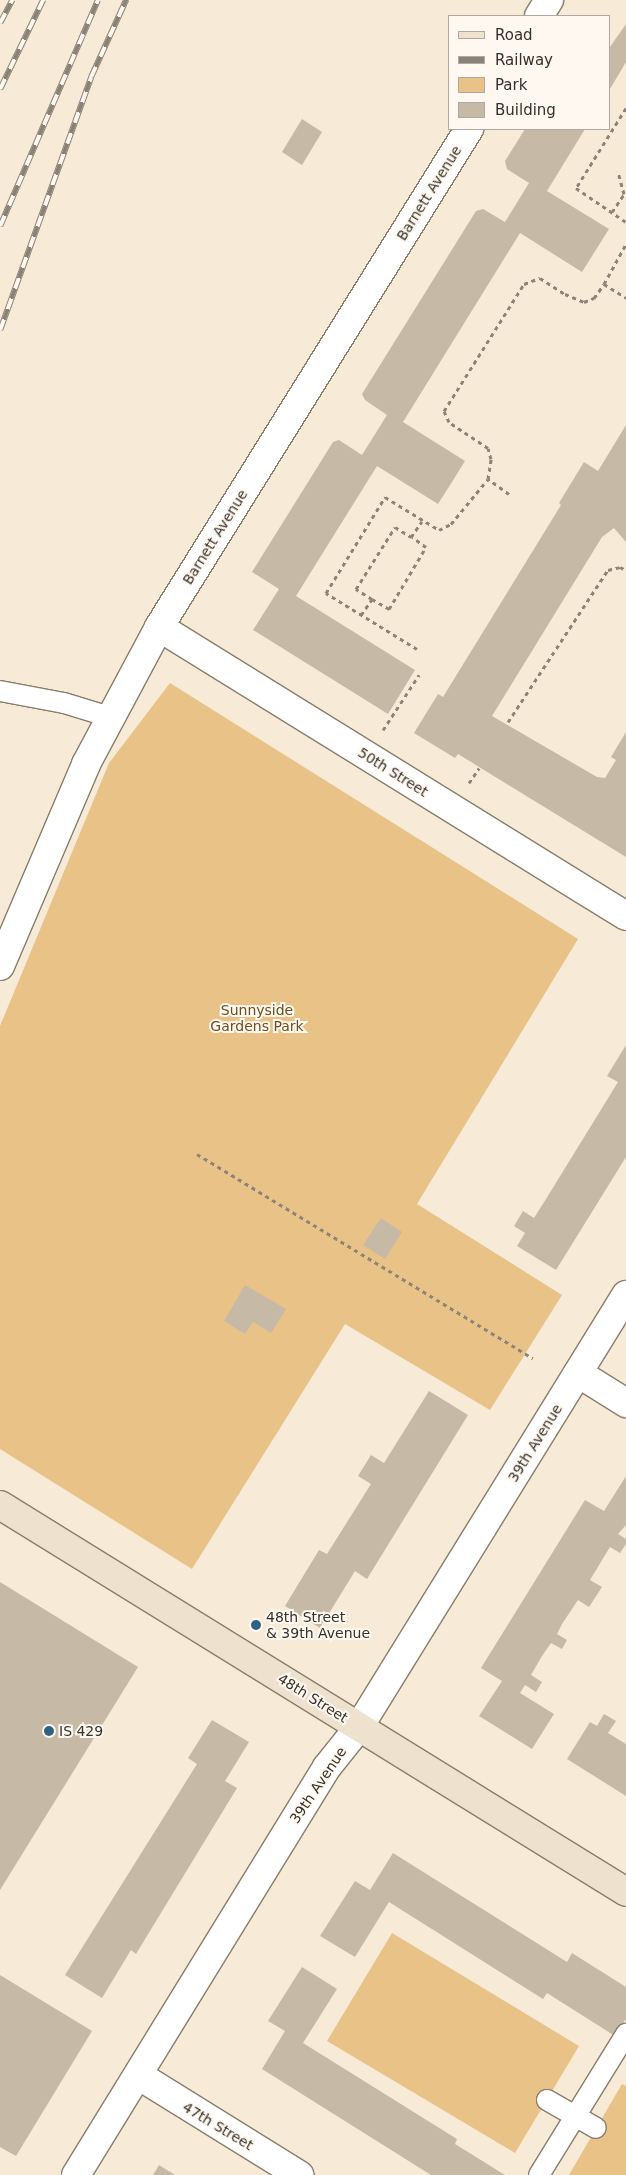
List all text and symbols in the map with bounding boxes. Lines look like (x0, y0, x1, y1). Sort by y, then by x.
legend (448, 15, 611, 130)
text: Road (495, 26, 533, 44)
text: Railway (495, 51, 553, 69)
text: Park (495, 76, 527, 94)
text: Building (495, 101, 556, 119)
street label: Barnett Avenue (393, 142, 465, 244)
street label: Barnett Avenue (179, 486, 251, 588)
street label: 50th Street (355, 744, 431, 800)
park label: Sunnyside Gardens Park (210, 1002, 304, 1034)
street label: 39th Avenue (504, 1401, 566, 1485)
place label: 48th Street & 39th Avenue (266, 1609, 370, 1641)
marker: 48th Street & 39th Avenue (250, 1619, 262, 1631)
street label: 48th Street (275, 1670, 351, 1726)
place label: IS 429 (59, 1723, 103, 1739)
marker: IS 429 (43, 1725, 55, 1737)
street label: 39th Avenue (286, 1744, 350, 1826)
street label: 47th Street (180, 2098, 256, 2154)

